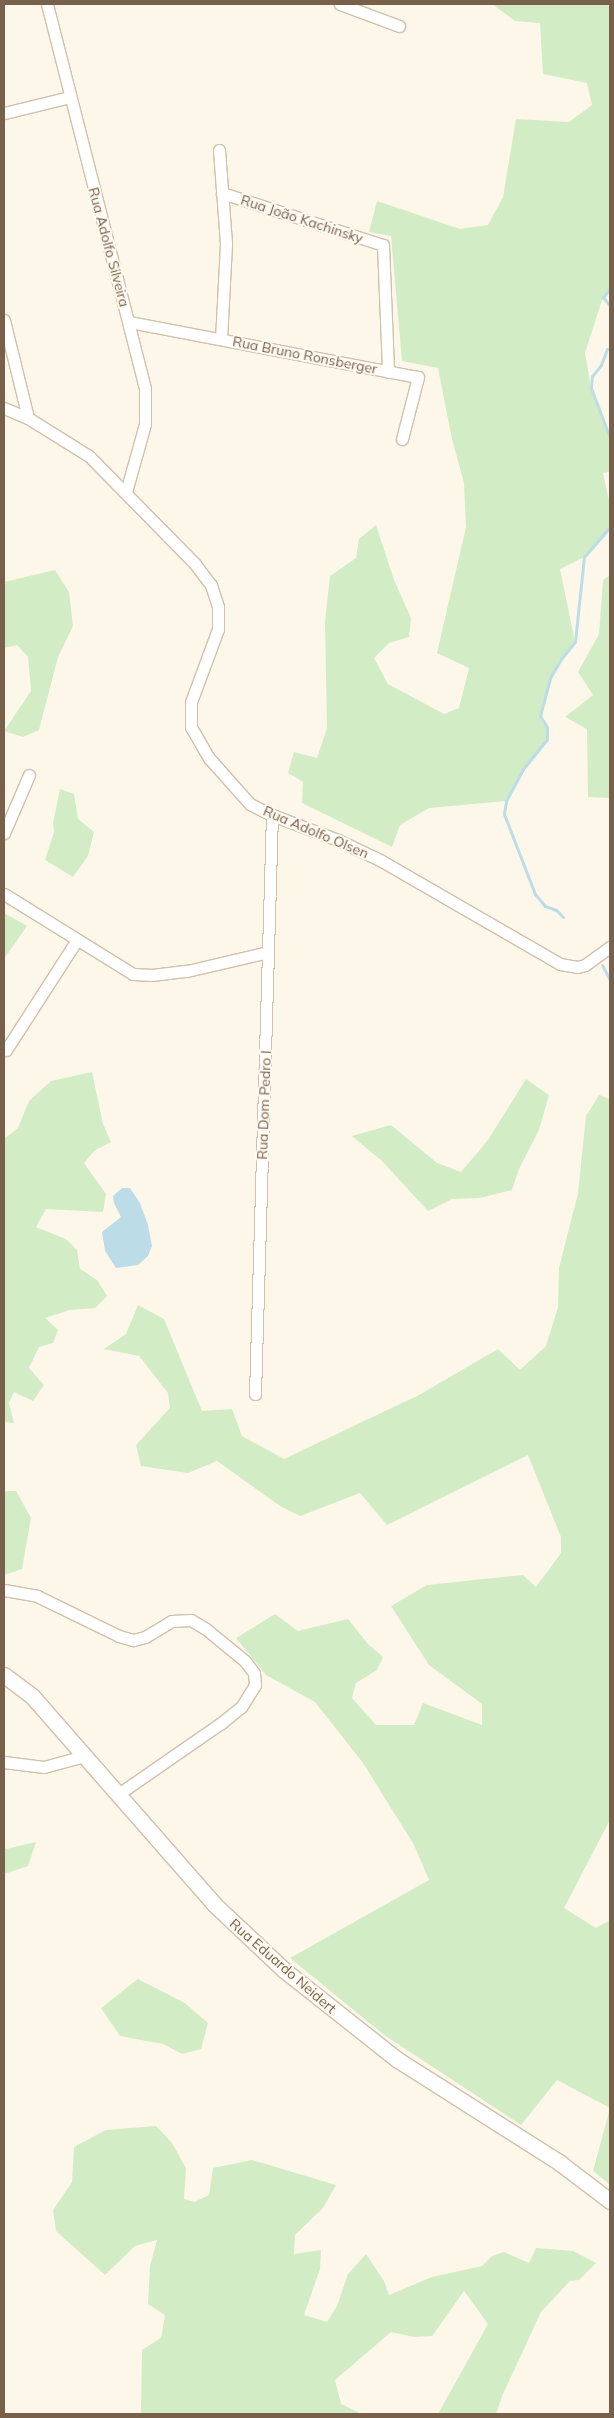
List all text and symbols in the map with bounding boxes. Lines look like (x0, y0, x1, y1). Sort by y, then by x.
street label: Rua Adolfo Silveira (85, 185, 133, 309)
street label: Rua João Kachinsky (239, 191, 365, 247)
street label: Rua Bruno Ronsberger (231, 333, 379, 377)
street label: Rua Adolfo Olsen (261, 802, 371, 862)
street label: Rua Dom Pedro I (254, 1050, 274, 1160)
street label: Rua Eduardo Neidert (226, 1915, 340, 2017)

